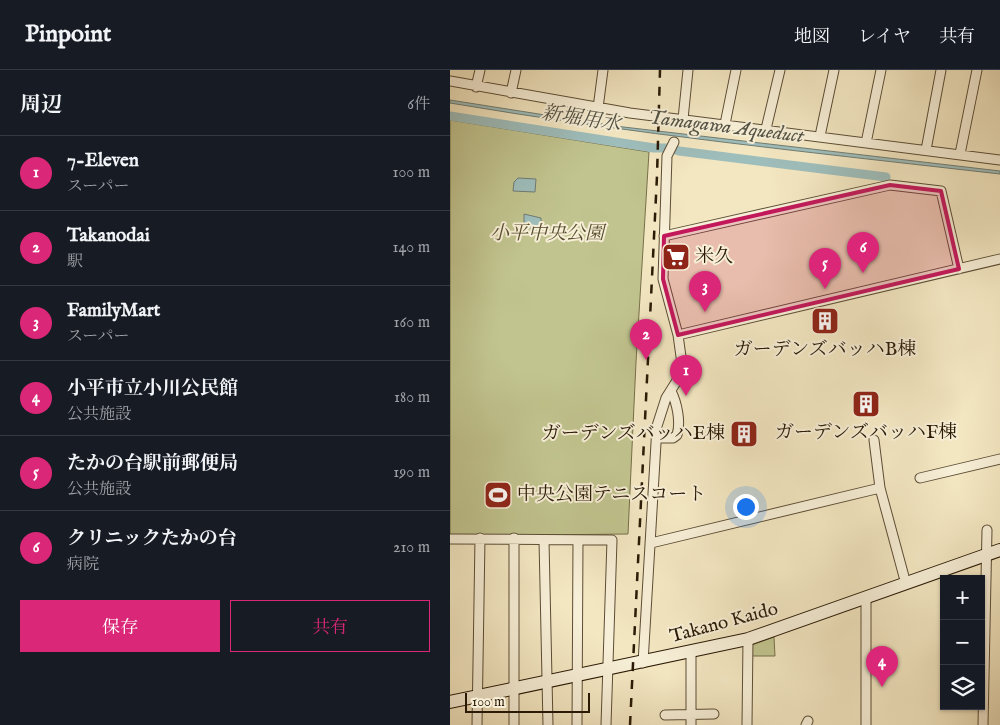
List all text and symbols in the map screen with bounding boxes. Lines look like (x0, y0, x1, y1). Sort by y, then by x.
text: Pinpoint (25, 19, 111, 50)
text: 地図 (794, 26, 830, 49)
text: レイヤ (858, 26, 911, 49)
text: 共有 (939, 26, 975, 49)
text: 周辺 (20, 92, 62, 119)
text: 6件 (407, 95, 430, 115)
water label: 新堀用水 (540, 100, 624, 138)
water label: Tamagawa Aqueduct (646, 105, 807, 150)
text: 7-Eleven (67, 149, 139, 173)
text: 1 (33, 163, 39, 183)
text: 100 m (393, 163, 430, 183)
text: スーパー (67, 177, 129, 197)
park label: 小平中央公園 (490, 222, 607, 246)
text: Takanodai (67, 224, 150, 248)
pin: 6 (847, 232, 879, 273)
text: 2 (32, 238, 40, 258)
text: 140 m (392, 238, 430, 258)
supermarket icon: 米久 (661, 242, 691, 272)
place label: 米久 (695, 245, 733, 269)
pin: 5 (809, 248, 841, 289)
text: 駅 (67, 252, 83, 272)
pin: 3 (689, 271, 721, 312)
text: FamilyMart (67, 299, 160, 323)
building icon: ガーデンズバッハB棟 (810, 306, 840, 336)
text: 3 (33, 313, 39, 333)
text: 160 m (394, 313, 430, 333)
pin: 2 (630, 319, 662, 360)
text: スーパー (67, 327, 129, 347)
place label: ガーデンズバッハB棟 (734, 338, 916, 362)
pin: 1 (670, 355, 702, 396)
text: 小平市立小川公民館 (67, 377, 238, 401)
text: 4 (32, 388, 40, 408)
text: 180 m (394, 388, 430, 408)
building icon: ガーデンズバッハF棟 (851, 389, 881, 419)
text: 公共施設 (67, 405, 131, 425)
building icon: ガーデンズバッハE棟 (729, 419, 759, 449)
place label: ガーデンズバッハF棟 (775, 421, 957, 445)
place label: ガーデンズバッハE棟 (542, 422, 725, 446)
text: たかの台駅前郵便局 (67, 452, 238, 476)
text: 5 (33, 463, 39, 483)
text: 190 m (393, 463, 430, 483)
text: 公共施設 (67, 480, 131, 500)
sports icon: 中央公園テニスコート (483, 480, 513, 510)
place label: 中央公園テニスコート (517, 483, 706, 507)
your location (733, 494, 759, 520)
text: クリニックたかの台 (67, 527, 237, 551)
text: 6 (33, 538, 39, 558)
text: 210 m (393, 538, 430, 558)
text: 病院 (67, 555, 99, 575)
map controls (940, 575, 985, 710)
button: + (940, 575, 985, 620)
street label: Takano Kaido (667, 597, 781, 649)
button: 保存 (20, 600, 220, 652)
button: 共有 (230, 600, 430, 652)
button: − (940, 620, 985, 665)
pin: 4 (866, 646, 898, 687)
button: layers (940, 665, 985, 710)
scale bar (465, 690, 590, 713)
text: 100 m (472, 693, 505, 711)

